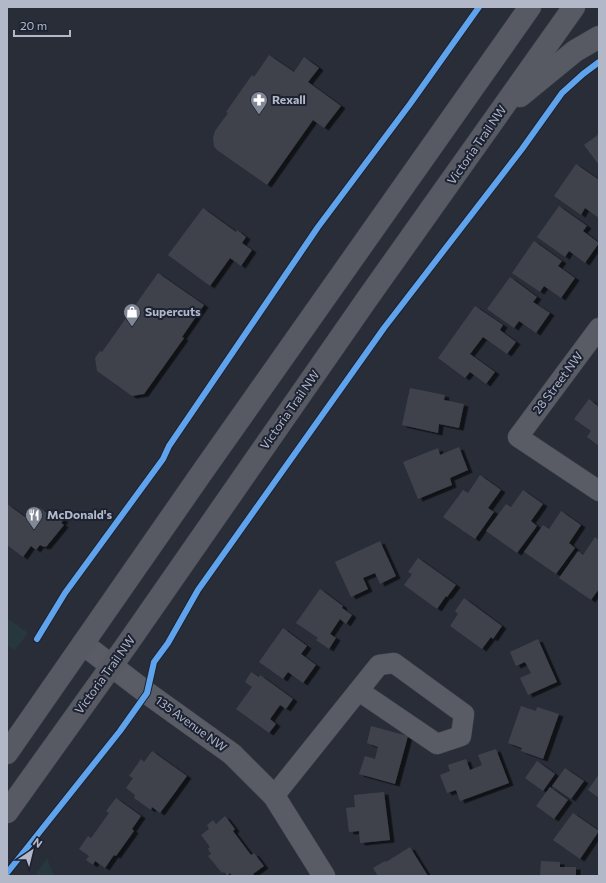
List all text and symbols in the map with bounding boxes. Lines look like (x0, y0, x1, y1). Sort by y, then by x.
scale bar (14, 12, 70, 38)
text: 20 m (20, 18, 47, 32)
pharmacy icon: Rexall (249, 90, 269, 115)
place label: Rexall (272, 92, 306, 106)
street label: Victoria Trail NW (444, 102, 509, 187)
shop icon: Supercuts (122, 302, 142, 327)
place label: Supercuts (145, 304, 201, 318)
street label: 28 Street NW (529, 349, 585, 416)
street label: Victoria Trail NW (257, 367, 322, 452)
restaurant icon: McDonald's (24, 505, 44, 530)
place label: McDonald's (47, 507, 113, 521)
street label: Victoria Trail NW (71, 633, 137, 716)
street label: 135 Avenue NW (153, 693, 230, 754)
north arrow (12, 831, 52, 871)
text: N (31, 835, 45, 850)

